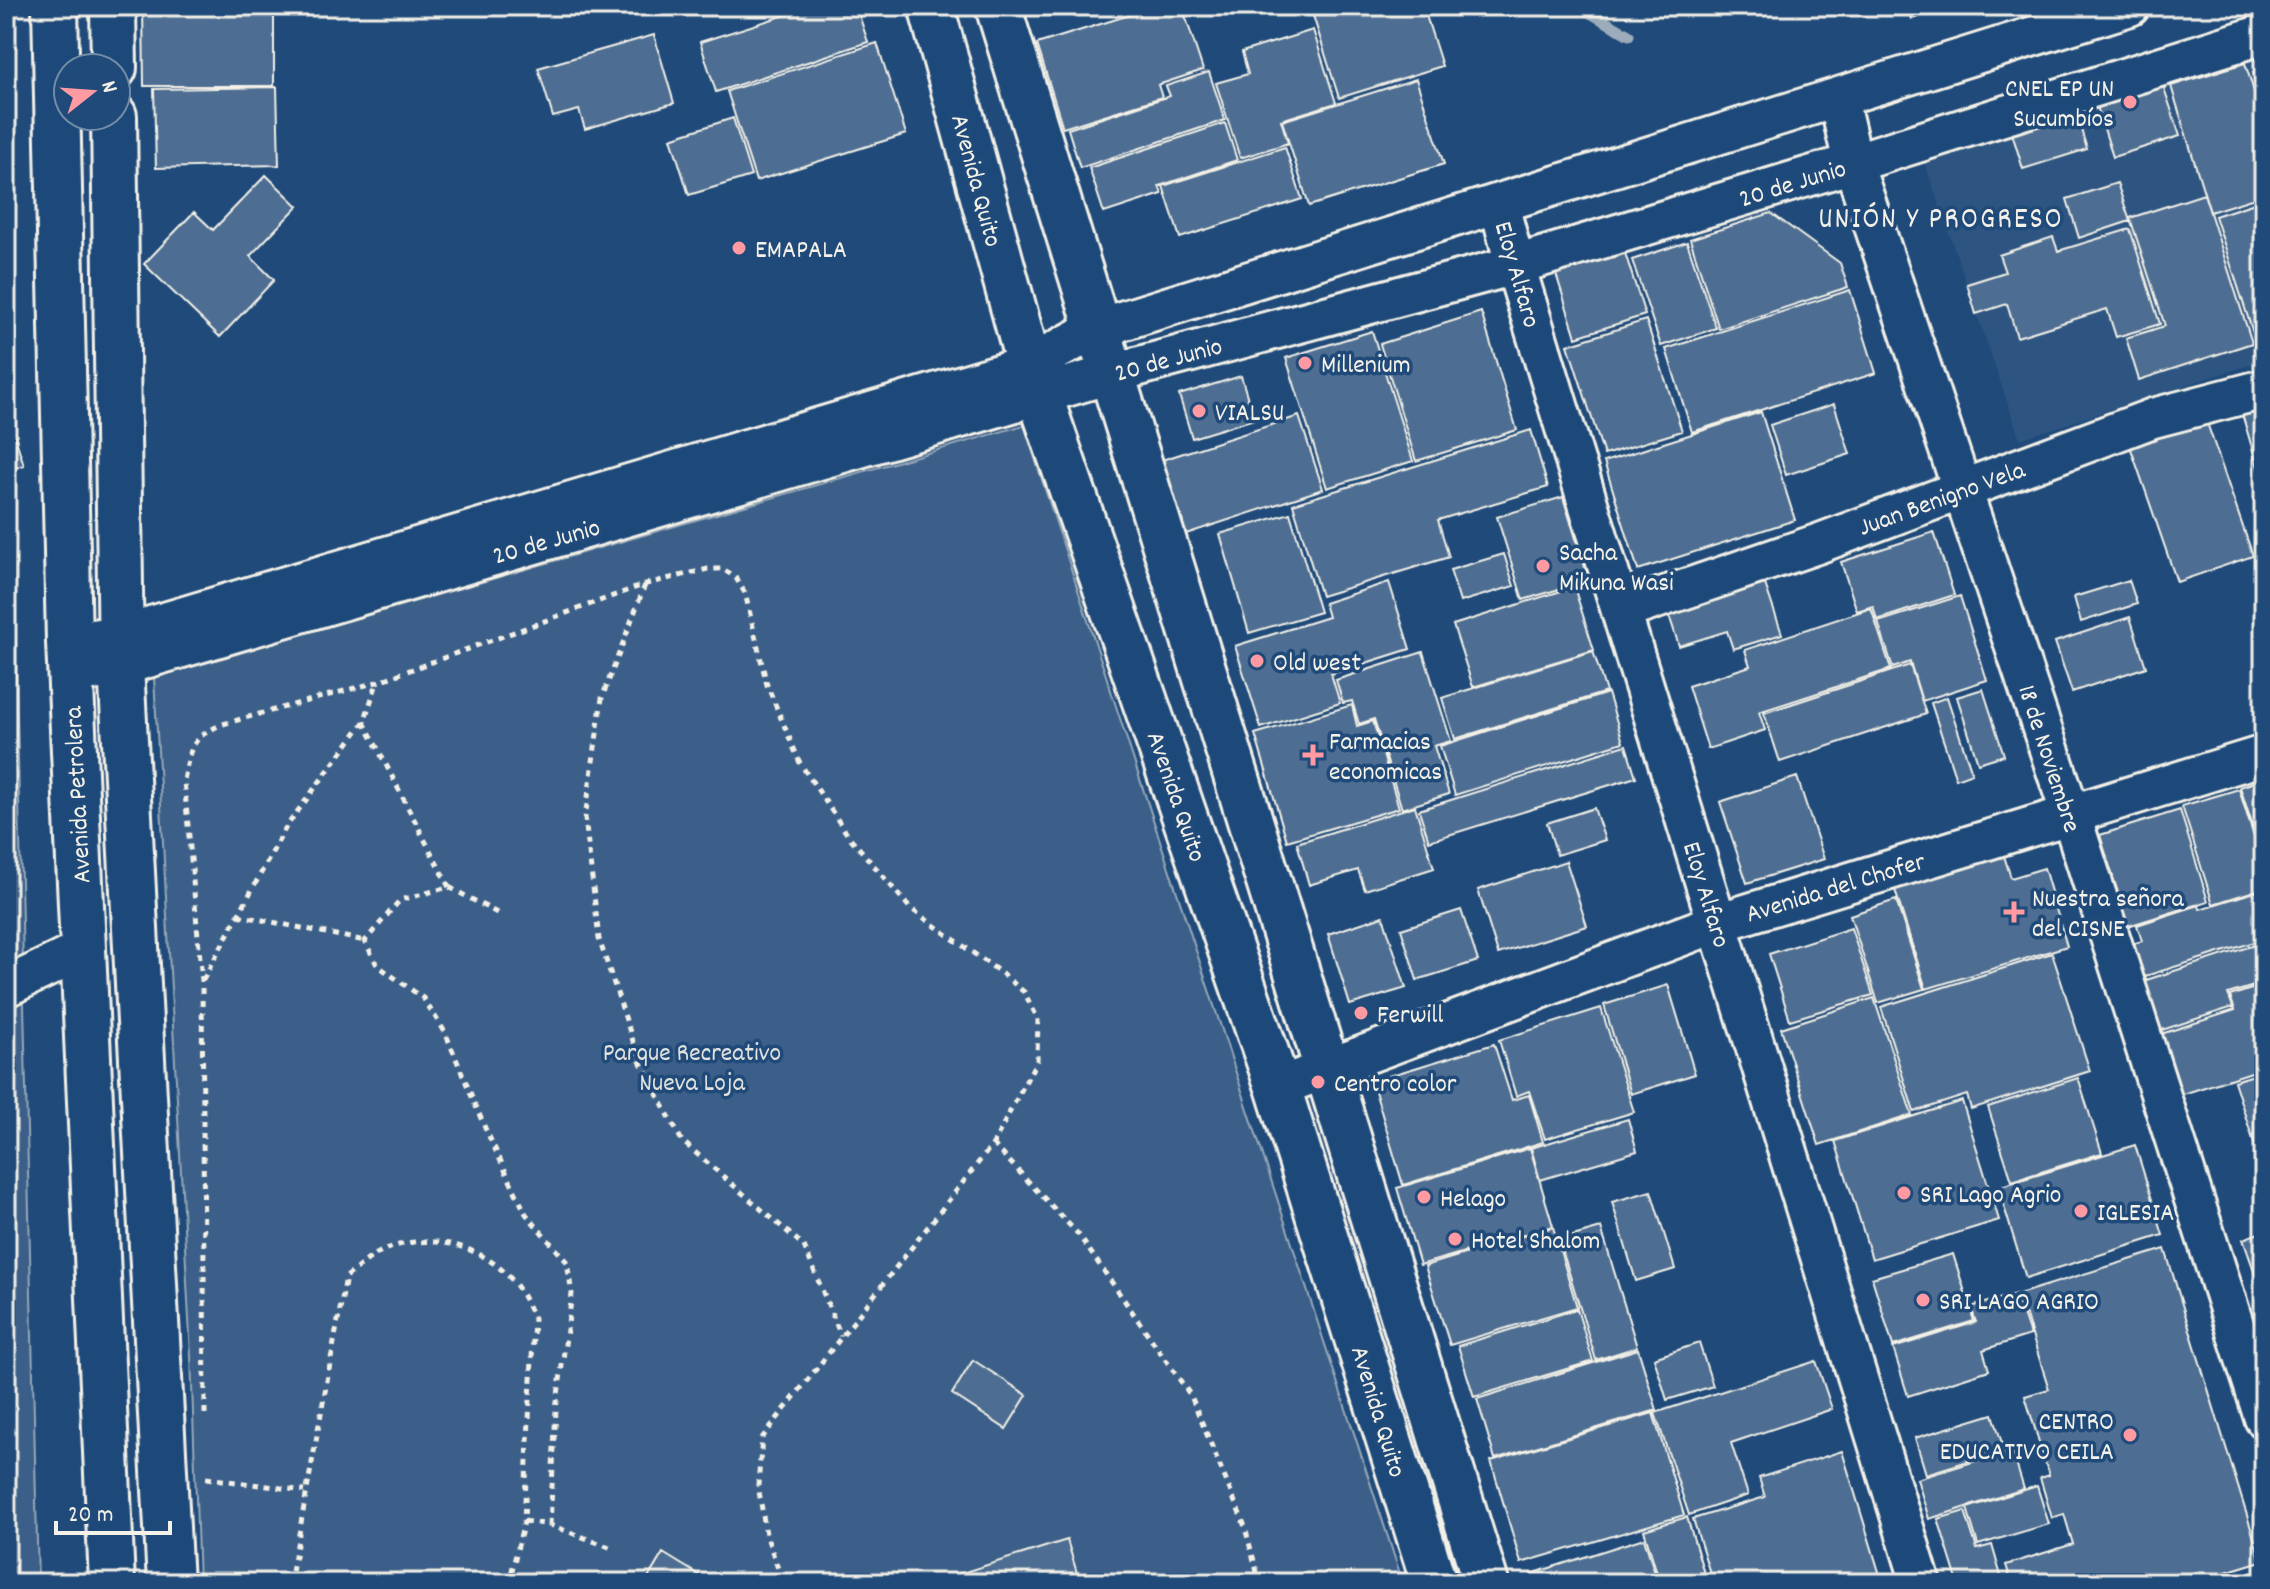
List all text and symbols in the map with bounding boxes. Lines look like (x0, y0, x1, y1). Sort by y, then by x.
north arrow (52, 52, 132, 132)
place label: CNEL EP UN Sucumbíos (2005, 72, 2114, 139)
text: N (91, 77, 124, 97)
marker: CNEL EP UN Sucumbíos (2121, 93, 2139, 111)
street label: Avenida Quito (939, 110, 1010, 251)
street label: 20 de Junio (1735, 152, 1851, 219)
district label: UNIÓN Y PROGRESO (1818, 200, 2064, 243)
street label: Eloy Alfaro (1483, 217, 1548, 332)
place label: EMAPALA (755, 233, 847, 270)
marker: EMAPALA (730, 239, 748, 257)
street label: 20 de Junio (1111, 329, 1227, 393)
place label: Millenium (1321, 348, 1411, 385)
marker: Millenium (1296, 354, 1314, 372)
place label: VIALSU (1215, 396, 1284, 433)
marker: VIALSU (1190, 402, 1208, 420)
street label: Juan Benigno Vela (1854, 453, 2031, 548)
street label: 20 de Junio (489, 510, 605, 576)
place label: Sacha Mikuna Wasi (1559, 536, 1674, 603)
marker: Sacha Mikuna Wasi (1534, 557, 1552, 575)
place label: Old west (1273, 646, 1361, 683)
marker: Old west (1248, 652, 1266, 670)
street label: 18 de Noviembre (2006, 680, 2089, 838)
street label: Avenida Petrolera (56, 705, 103, 884)
place label: Farmacias economicas (1329, 725, 1442, 792)
street label: Avenida Quito (1135, 727, 1214, 867)
marker: Farmacias economicas (1304, 746, 1322, 764)
street label: Eloy Alfaro (1671, 837, 1738, 953)
street label: Avenida del Chofer (1742, 844, 1931, 934)
place label: Nuestra señora del CISNE (2032, 882, 2184, 949)
marker: Nuestra señora del CISNE (2003, 901, 2025, 923)
place label: Ferwill (1377, 998, 1444, 1035)
marker: Ferwill (1352, 1004, 1370, 1022)
park label: Parque Recreativo Nueva Loja (603, 1036, 781, 1103)
place label: Centro color (1334, 1067, 1457, 1104)
marker: Centro color (1309, 1073, 1327, 1091)
place label: SRI Lago Agrio (1920, 1178, 2061, 1215)
place label: Helago (1440, 1182, 1506, 1219)
marker: SRI Lago Agrio (1895, 1184, 1913, 1202)
marker: Helago (1415, 1188, 1433, 1206)
place label: IGLESIA (2097, 1196, 2174, 1233)
marker: IGLESIA (2072, 1202, 2090, 1220)
place label: Hotel Shalom (1471, 1224, 1600, 1261)
marker: Hotel Shalom (1446, 1230, 1464, 1248)
place label: SRI LAGO AGRIO (1939, 1285, 2099, 1322)
marker: SRI LAGO AGRIO (1914, 1291, 1932, 1309)
street label: Avenida Quito (1339, 1342, 1414, 1482)
place label: CENTRO EDUCATIVO CEILA (1940, 1405, 2114, 1472)
marker: CENTRO EDUCATIVO CEILA (2121, 1426, 2139, 1444)
scale bar (56, 1485, 170, 1535)
text: 20 m (68, 1499, 114, 1533)

